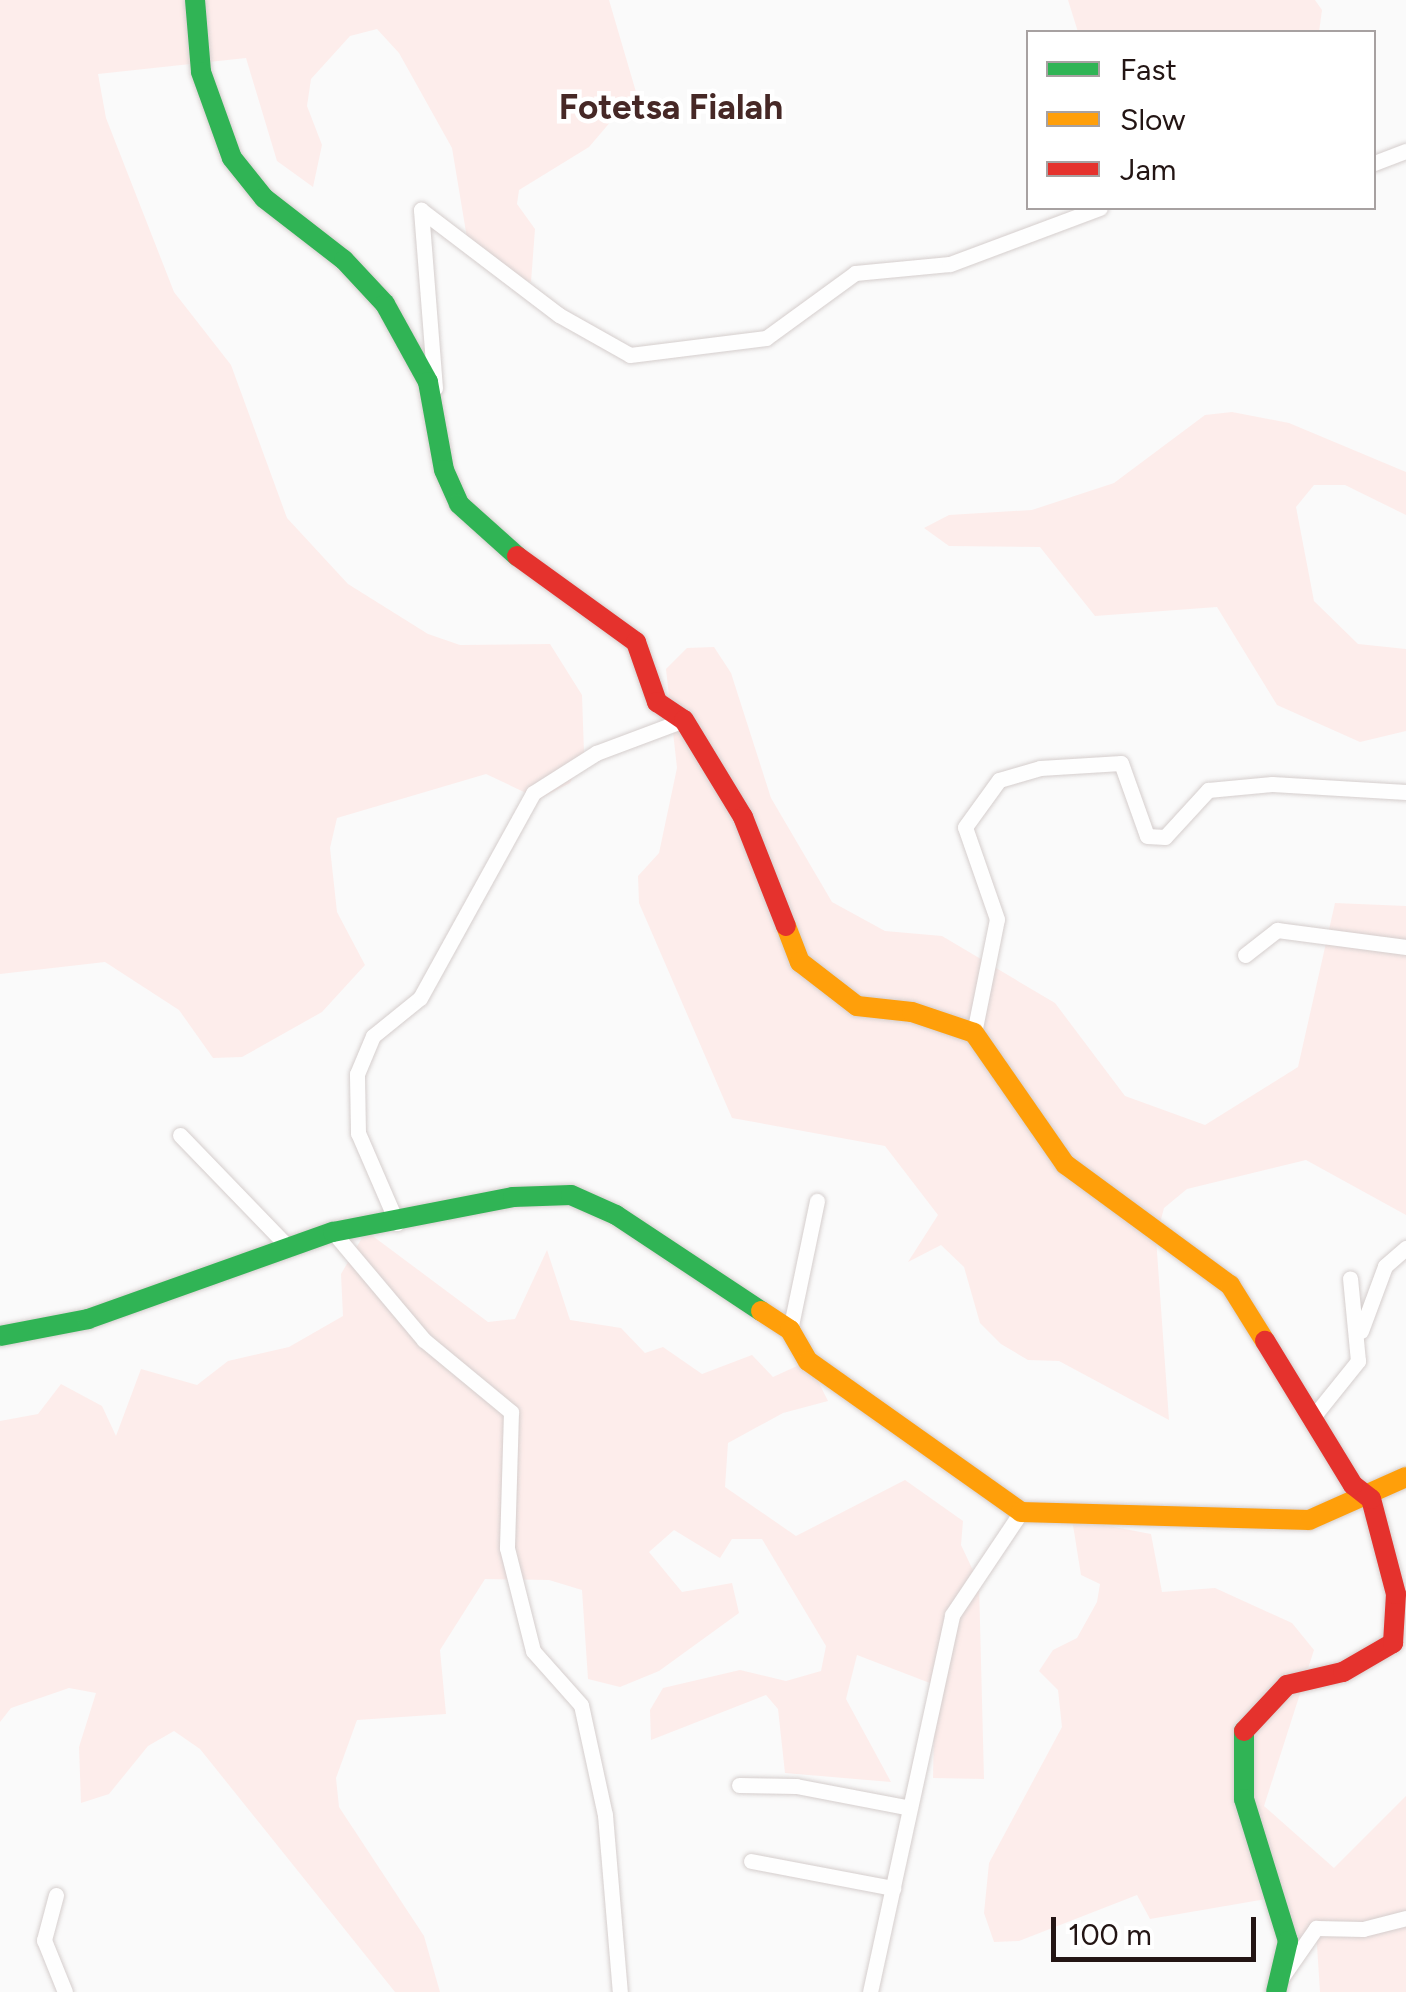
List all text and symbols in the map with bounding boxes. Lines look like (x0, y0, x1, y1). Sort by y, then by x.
legend (1026, 30, 1376, 210)
text: Fast (1120, 51, 1177, 88)
district label: Fotetsa Fialah (559, 86, 783, 128)
text: Slow (1120, 101, 1186, 138)
text: Jam (1120, 151, 1176, 188)
scale bar (1056, 1897, 1261, 1959)
text: 100 m (1068, 1916, 1152, 1953)

